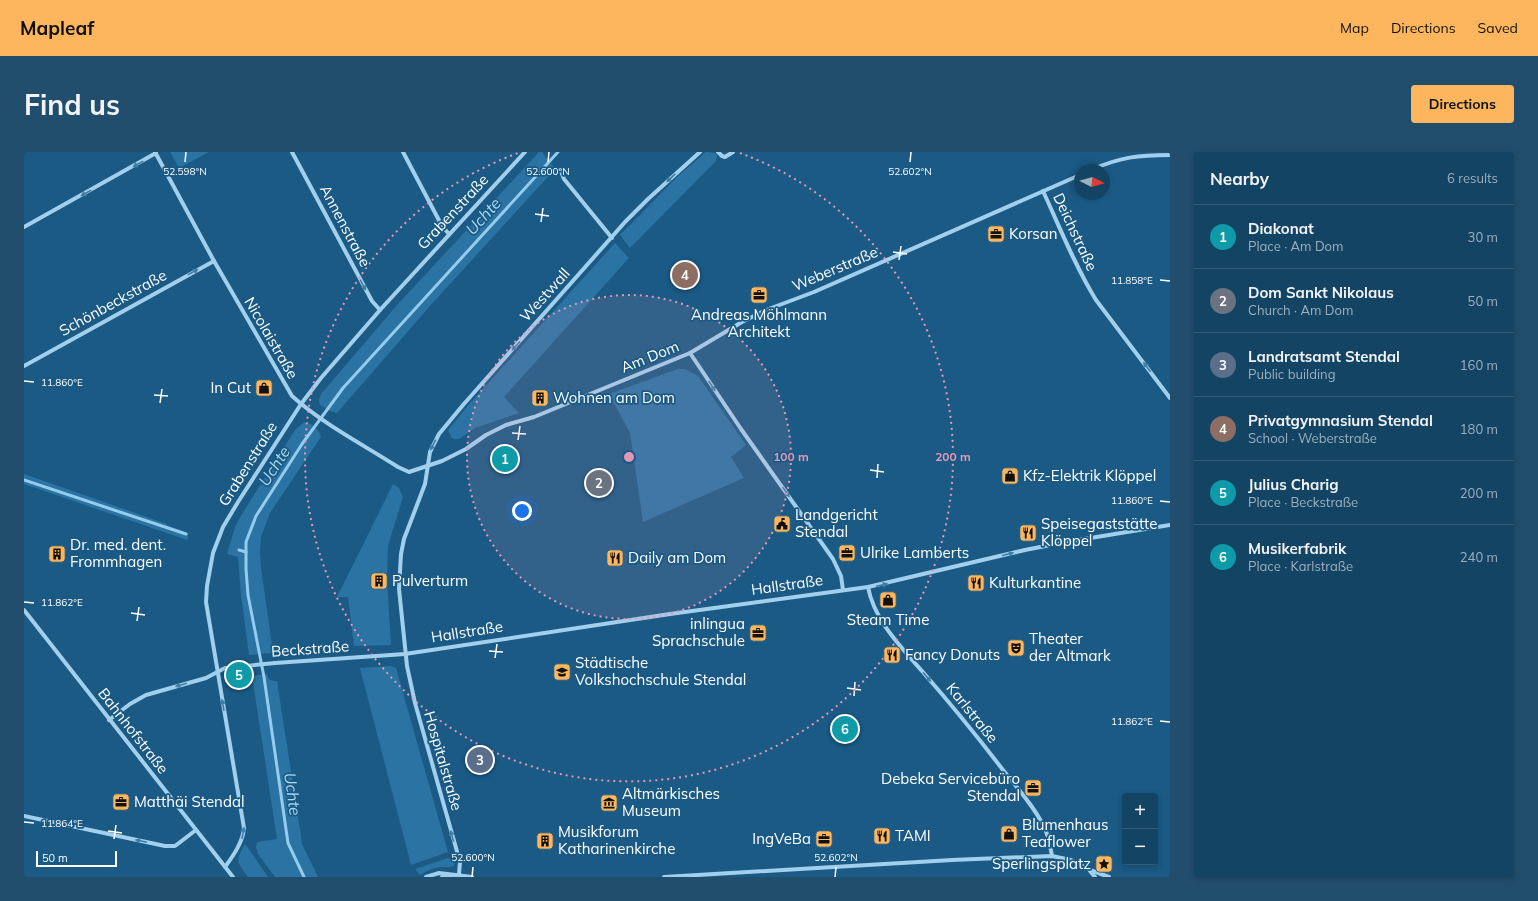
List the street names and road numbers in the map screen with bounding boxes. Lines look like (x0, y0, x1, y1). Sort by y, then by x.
street label: Grabenstraße (413, 170, 492, 253)
street label: Annenstraße (316, 181, 375, 270)
street label: Deichstraße (1049, 190, 1102, 274)
street label: Weberstraße (789, 242, 880, 295)
street label: Westwall (516, 264, 574, 325)
street label: Schönbeckstraße (56, 265, 170, 340)
street label: Nicolaistraße (240, 293, 303, 382)
street label: Am Dom (618, 336, 682, 377)
street label: Grabenstraße (214, 418, 281, 509)
street label: Hallstraße (750, 570, 824, 599)
street label: Hallstraße (430, 616, 504, 647)
street label: Beckstraße (270, 636, 350, 661)
street label: Karlstraße (942, 679, 1002, 747)
street label: Bahnhofstraße (94, 684, 173, 777)
street label: Hospitalstraße (420, 709, 467, 813)

